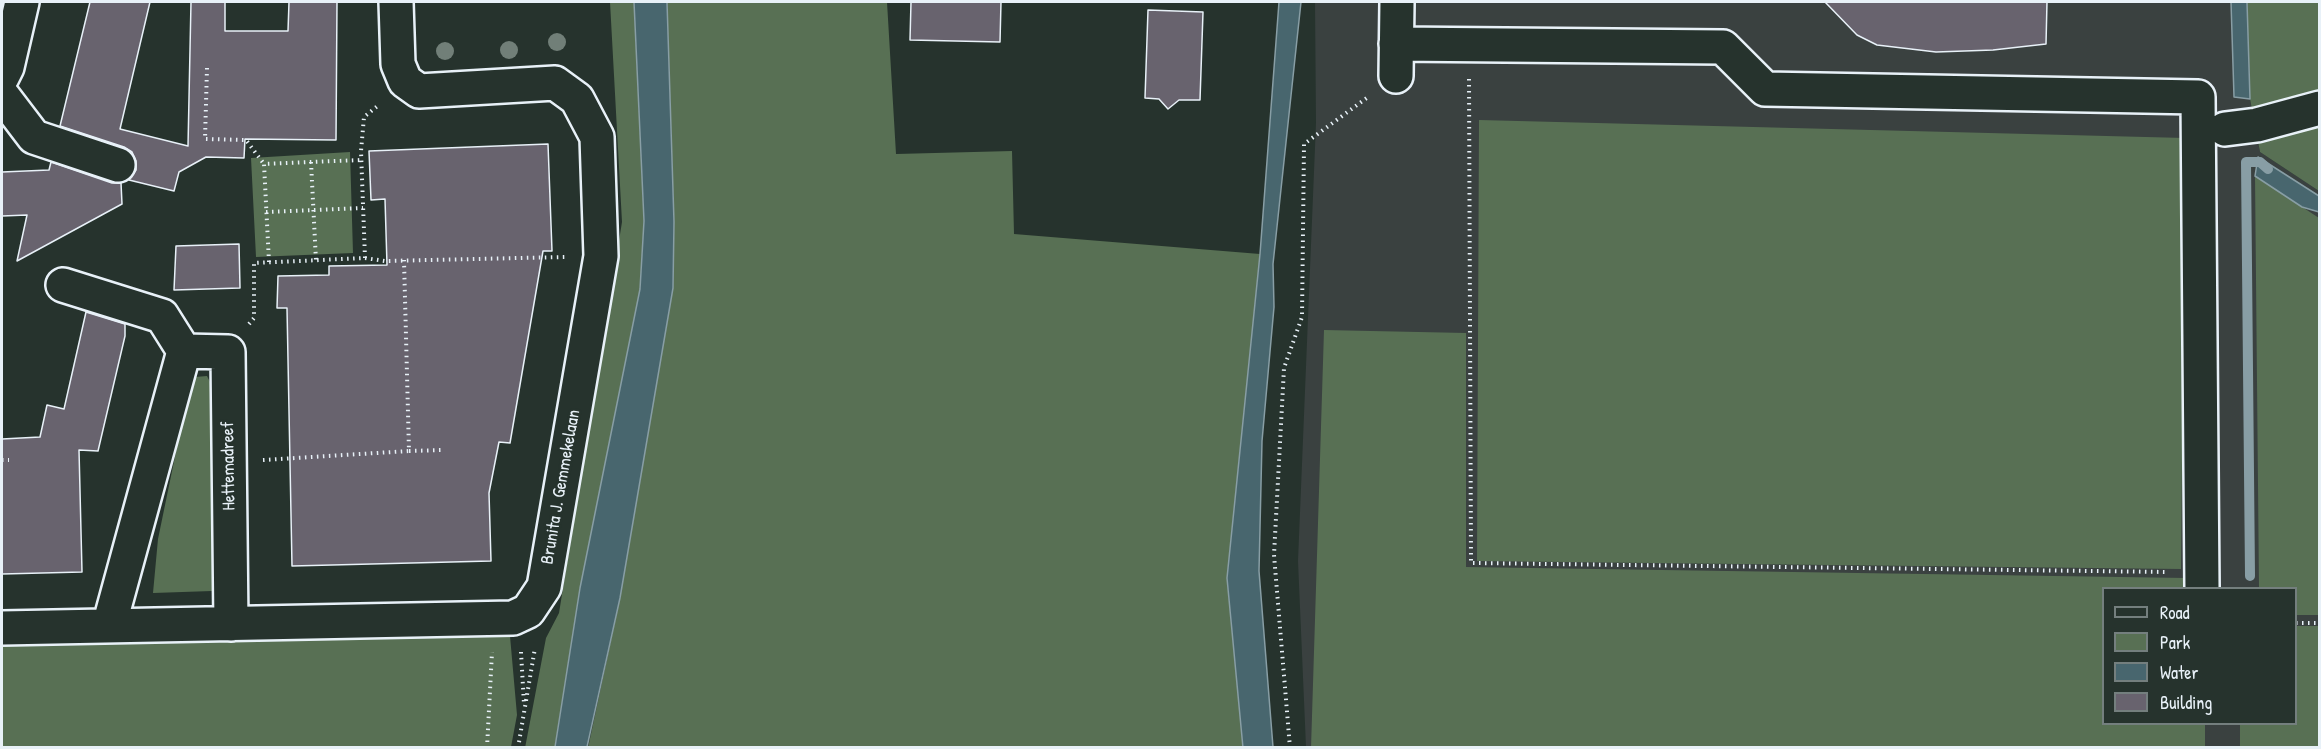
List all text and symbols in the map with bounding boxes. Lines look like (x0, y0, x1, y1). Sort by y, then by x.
street label: Brunita J. Gemmekelaan (537, 408, 585, 566)
street label: Hettemadreef (217, 421, 241, 511)
legend (2102, 587, 2297, 725)
text: Road (2160, 600, 2190, 625)
text: Park (2160, 630, 2190, 655)
text: Water (2160, 660, 2198, 685)
text: Building (2160, 690, 2212, 715)

